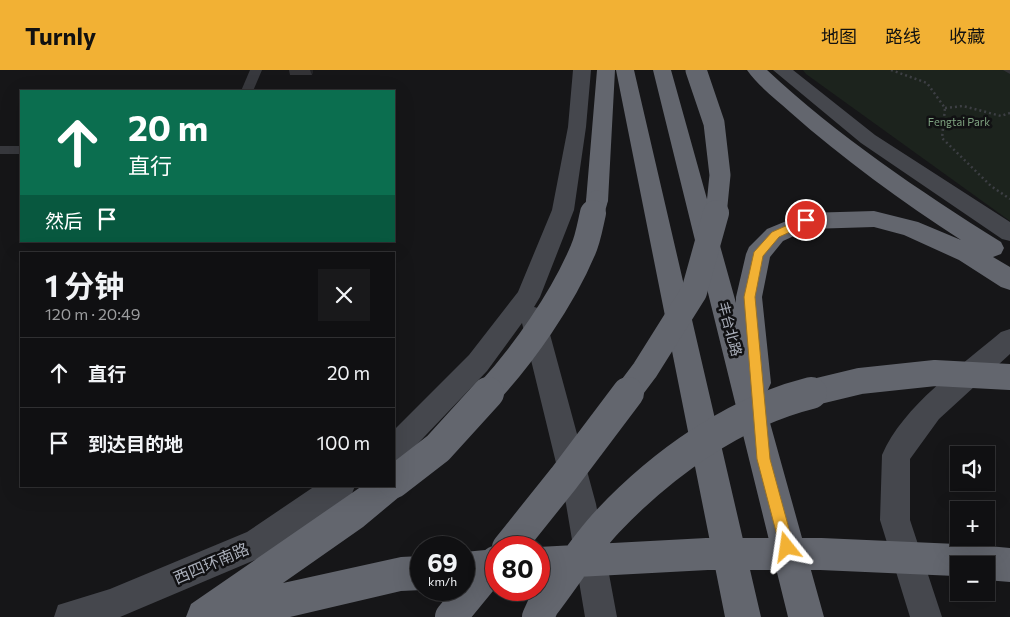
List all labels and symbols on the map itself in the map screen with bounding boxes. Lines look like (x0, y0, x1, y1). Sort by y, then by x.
park label: Fengtai Park (928, 115, 990, 128)
pin (785, 199, 827, 241)
street label: 丰台北路 (715, 300, 746, 358)
position arrow (760, 520, 812, 572)
speed limit sign: 80 (485, 536, 550, 601)
street label: 西四环南路 (170, 538, 251, 587)

